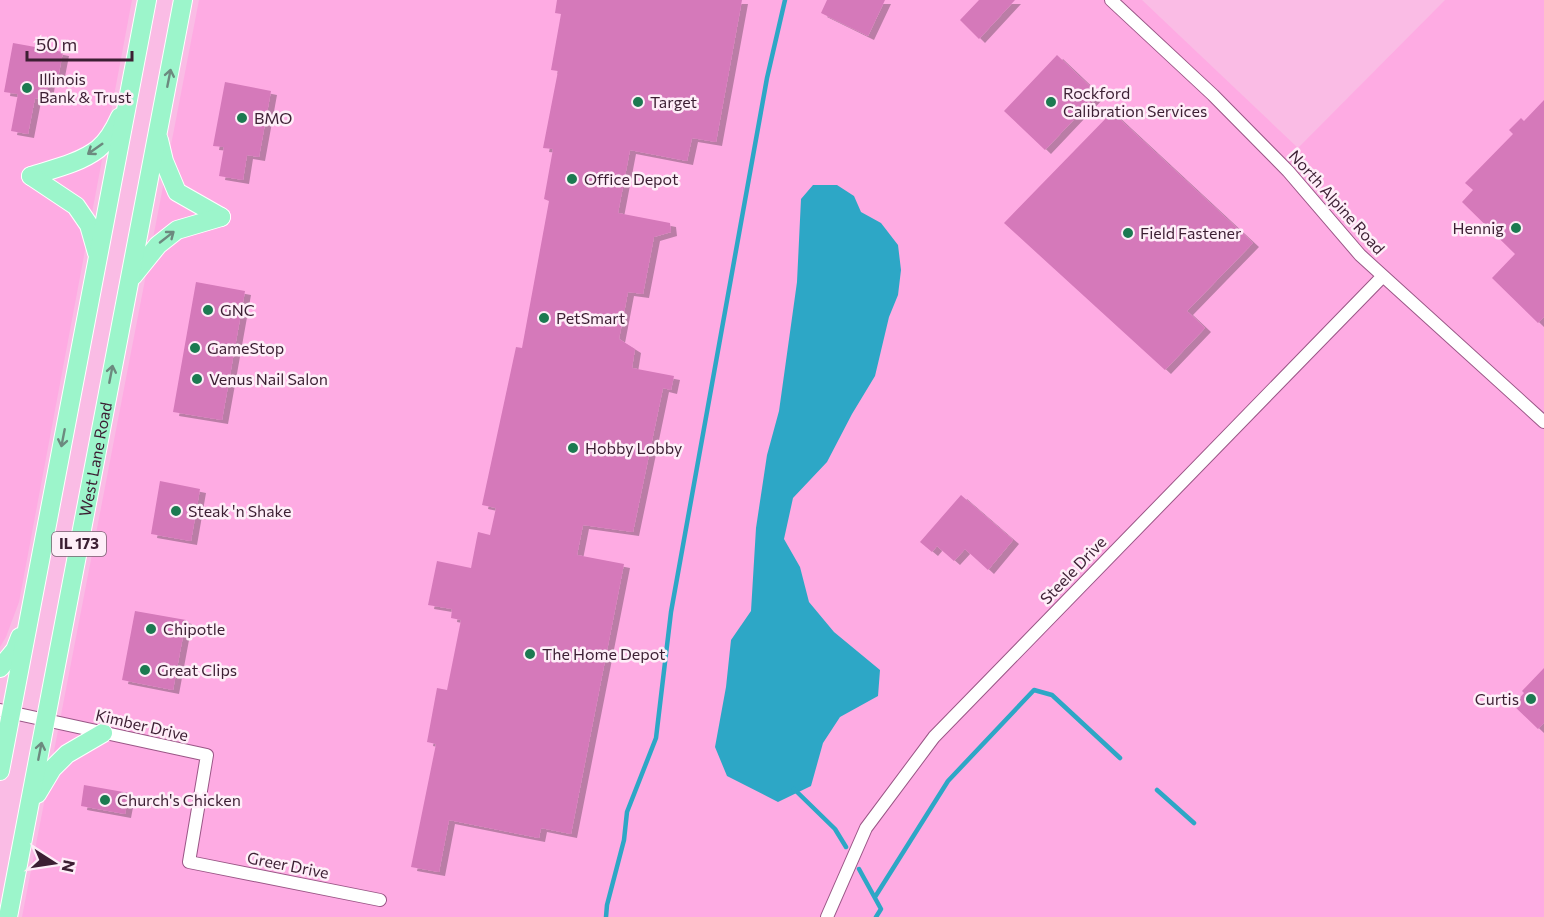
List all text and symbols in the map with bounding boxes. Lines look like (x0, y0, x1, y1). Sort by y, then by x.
scale bar (27, 24, 132, 62)
text: 50 m (36, 33, 77, 55)
place label: Illinois Bank & Trust (39, 69, 132, 106)
one-way arrow (164, 69, 175, 88)
marker: Illinois Bank & Trust (20, 81, 34, 95)
place label: Rockford Calibration Services (1063, 83, 1207, 120)
place label: Target (650, 92, 697, 111)
marker: Target (631, 95, 645, 109)
marker: Rockford Calibration Services (1044, 95, 1058, 109)
place label: BMO (254, 108, 292, 127)
marker: BMO (235, 111, 249, 125)
one-way arrow (87, 143, 103, 155)
street label: North Alpine Road (1286, 146, 1389, 258)
place label: Office Depot (584, 169, 679, 188)
marker: Office Depot (565, 172, 579, 186)
place label: Hennig (1452, 218, 1504, 237)
marker: Hennig (1509, 221, 1523, 235)
place label: Field Fastener (1140, 223, 1242, 242)
marker: Field Fastener (1121, 226, 1135, 240)
one-way arrow (159, 231, 175, 244)
place label: GNC (220, 300, 255, 319)
marker: GNC (201, 303, 215, 317)
place label: PetSmart (556, 308, 626, 327)
marker: PetSmart (537, 311, 551, 325)
place label: GameStop (207, 338, 284, 357)
marker: GameStop (188, 341, 202, 355)
one-way arrow (106, 364, 117, 384)
place label: Venus Nail Salon (209, 369, 328, 388)
marker: Venus Nail Salon (190, 372, 204, 386)
street label: West Lane Road (75, 400, 115, 518)
one-way arrow (57, 428, 68, 447)
place label: Hobby Lobby (585, 438, 682, 457)
marker: Hobby Lobby (566, 441, 580, 455)
place label: Steak 'n Shake (188, 501, 291, 520)
marker: Steak 'n Shake (169, 504, 183, 518)
road number: IL 173 (52, 532, 106, 556)
street label: Steele Drive (1036, 532, 1110, 607)
place label: Chipotle (163, 619, 225, 638)
marker: Chipotle (144, 622, 158, 636)
place label: The Home Depot (542, 644, 666, 663)
marker: The Home Depot (523, 647, 537, 661)
place label: Great Clips (157, 660, 237, 679)
marker: Great Clips (138, 663, 152, 677)
place label: Curtis (1475, 689, 1519, 708)
marker: Curtis (1524, 692, 1538, 706)
street label: Kimber Drive (94, 705, 190, 744)
one-way arrow (35, 742, 46, 761)
place label: Church's Chicken (117, 790, 241, 809)
marker: Church's Chicken (98, 793, 112, 807)
north arrow (24, 833, 84, 893)
street label: Greer Drive (246, 847, 331, 882)
text: N (59, 858, 80, 874)

